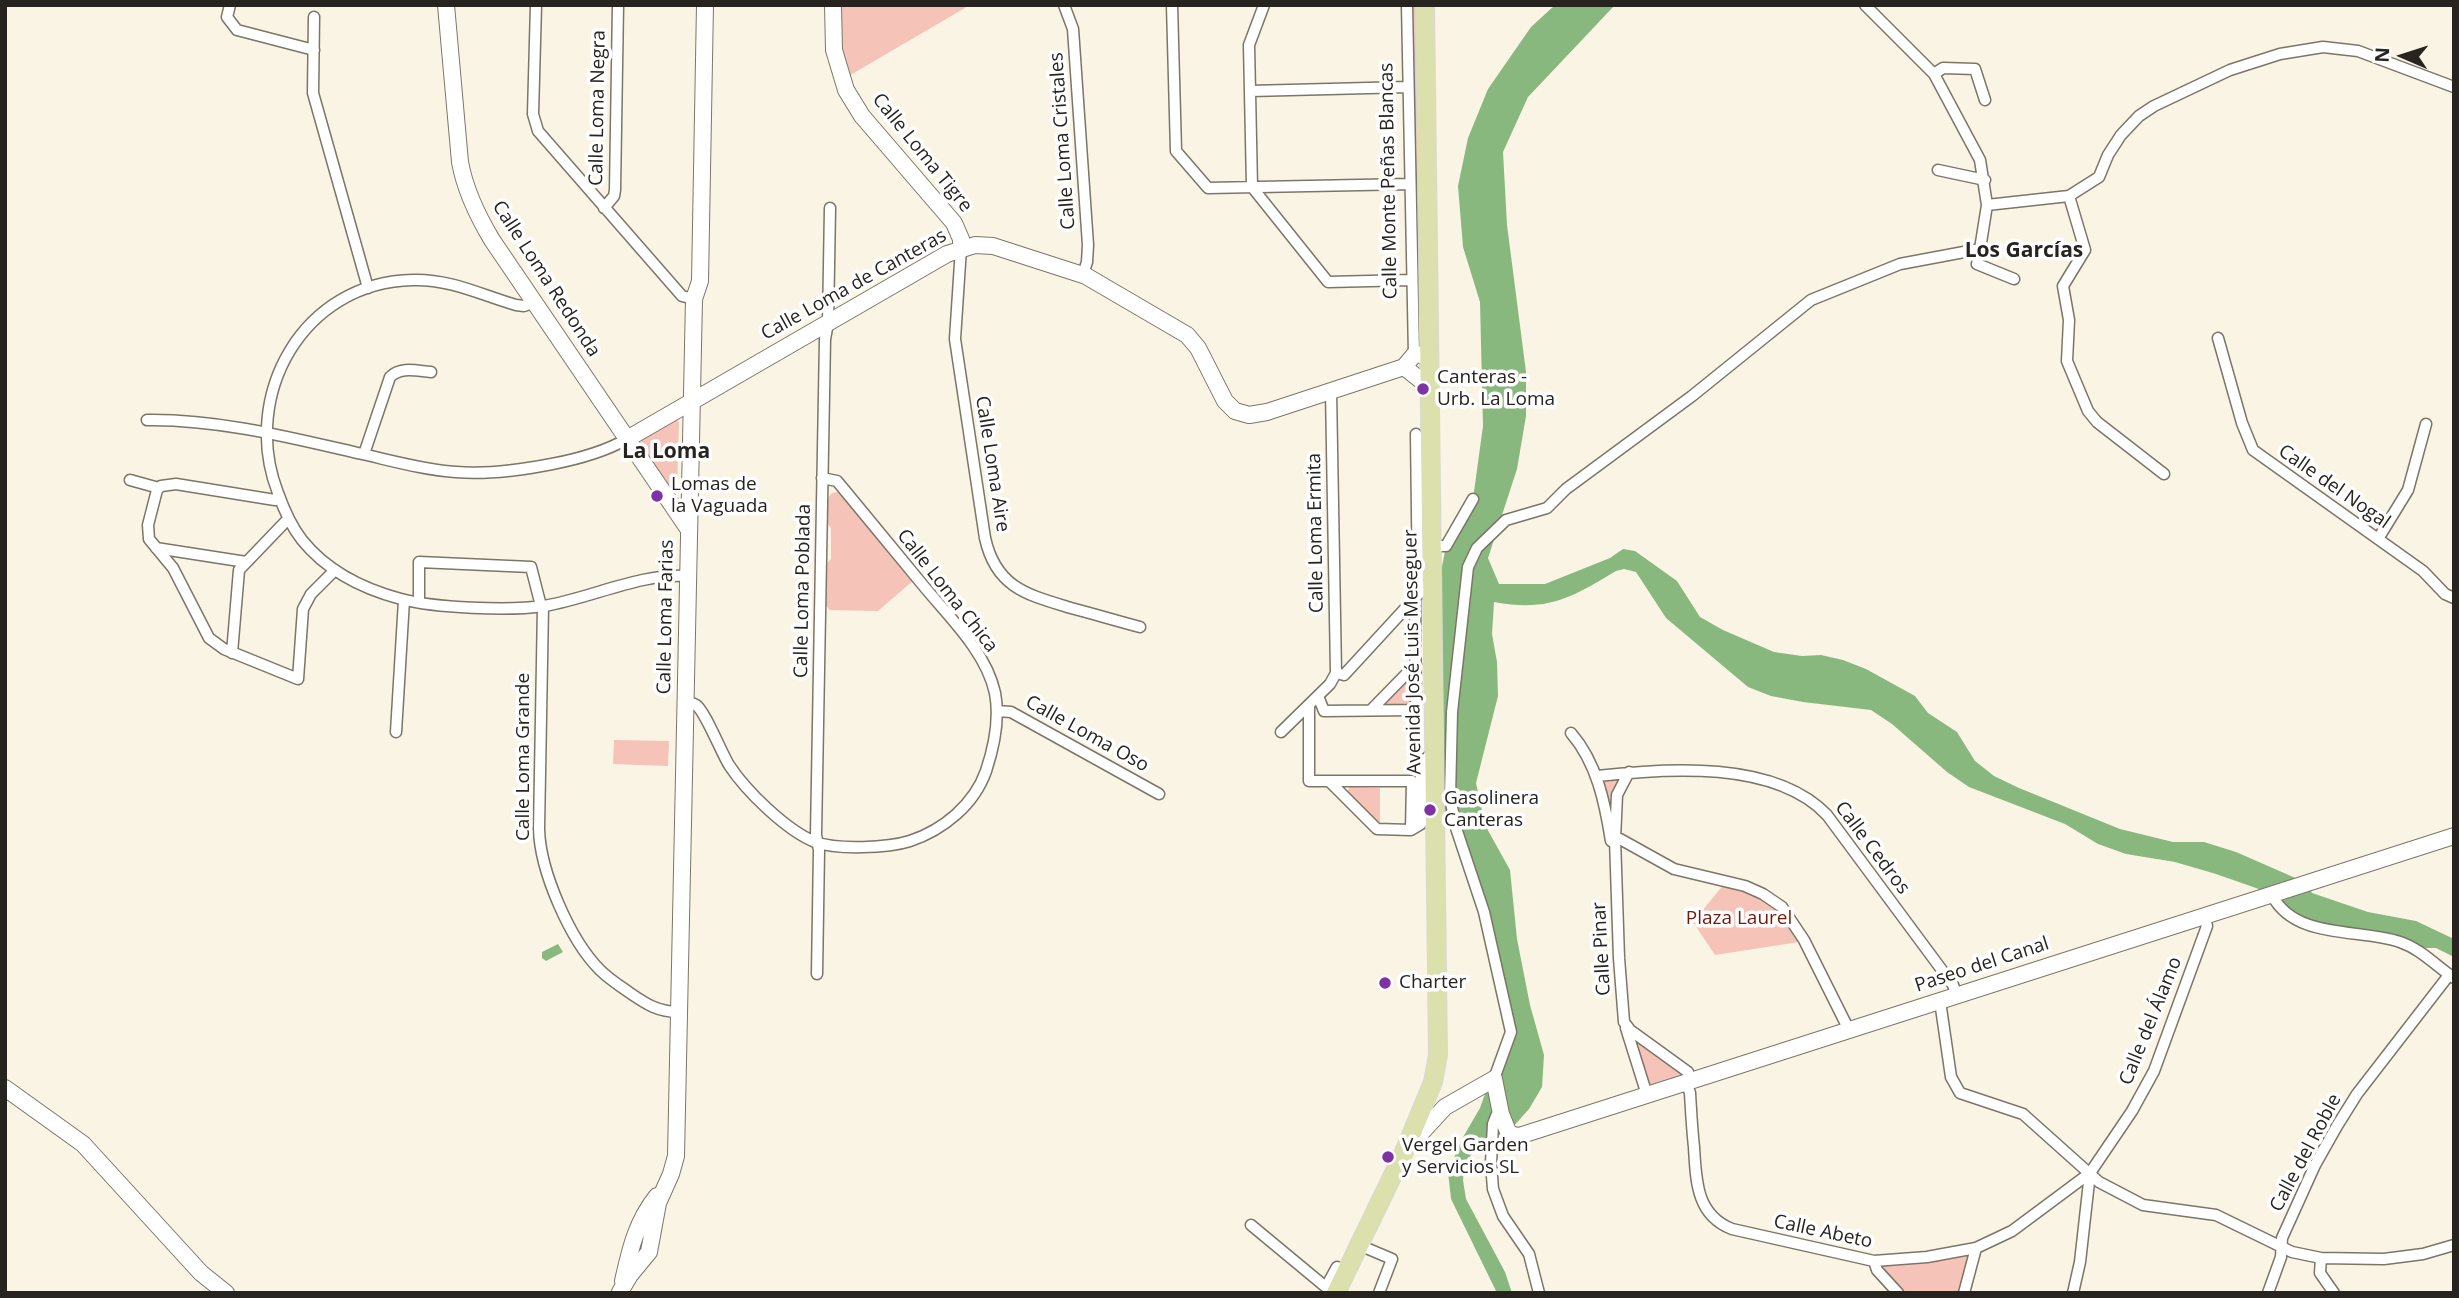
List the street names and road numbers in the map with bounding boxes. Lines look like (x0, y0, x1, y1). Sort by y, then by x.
street label: Calle Loma Negra (585, 30, 611, 186)
street label: Calle Loma Cristales (1045, 52, 1081, 230)
street label: Calle Monte Peñas Blancas (1376, 63, 1402, 299)
street label: Calle Loma Tigre (867, 89, 977, 217)
street label: Calle Loma Redonda (487, 197, 605, 361)
street label: Calle Loma de Canteras (757, 225, 951, 345)
street label: Calle Loma Aire (970, 394, 1014, 534)
street label: Calle del Nogal (2274, 440, 2394, 534)
street label: Calle Loma Ermita (1303, 453, 1329, 613)
street label: Calle Loma Poblada (790, 504, 816, 678)
street label: Calle Loma Chica (892, 525, 1002, 657)
street label: Avenida José Luis Meseguer (1399, 529, 1427, 775)
street label: Calle Loma Farias (653, 539, 679, 695)
street label: Calle Loma Grande (513, 673, 535, 841)
street label: Calle Loma Oso (1021, 691, 1153, 777)
street label: Calle Cedros (1830, 797, 1914, 899)
street label: Calle Pinar (1588, 902, 1616, 996)
street label: Paseo del Canal (1912, 933, 2052, 997)
street label: Calle del Álamo (2115, 954, 2187, 1088)
street label: Calle del Roble (2265, 1090, 2347, 1216)
street label: Calle Abeto (1772, 1210, 1874, 1254)

